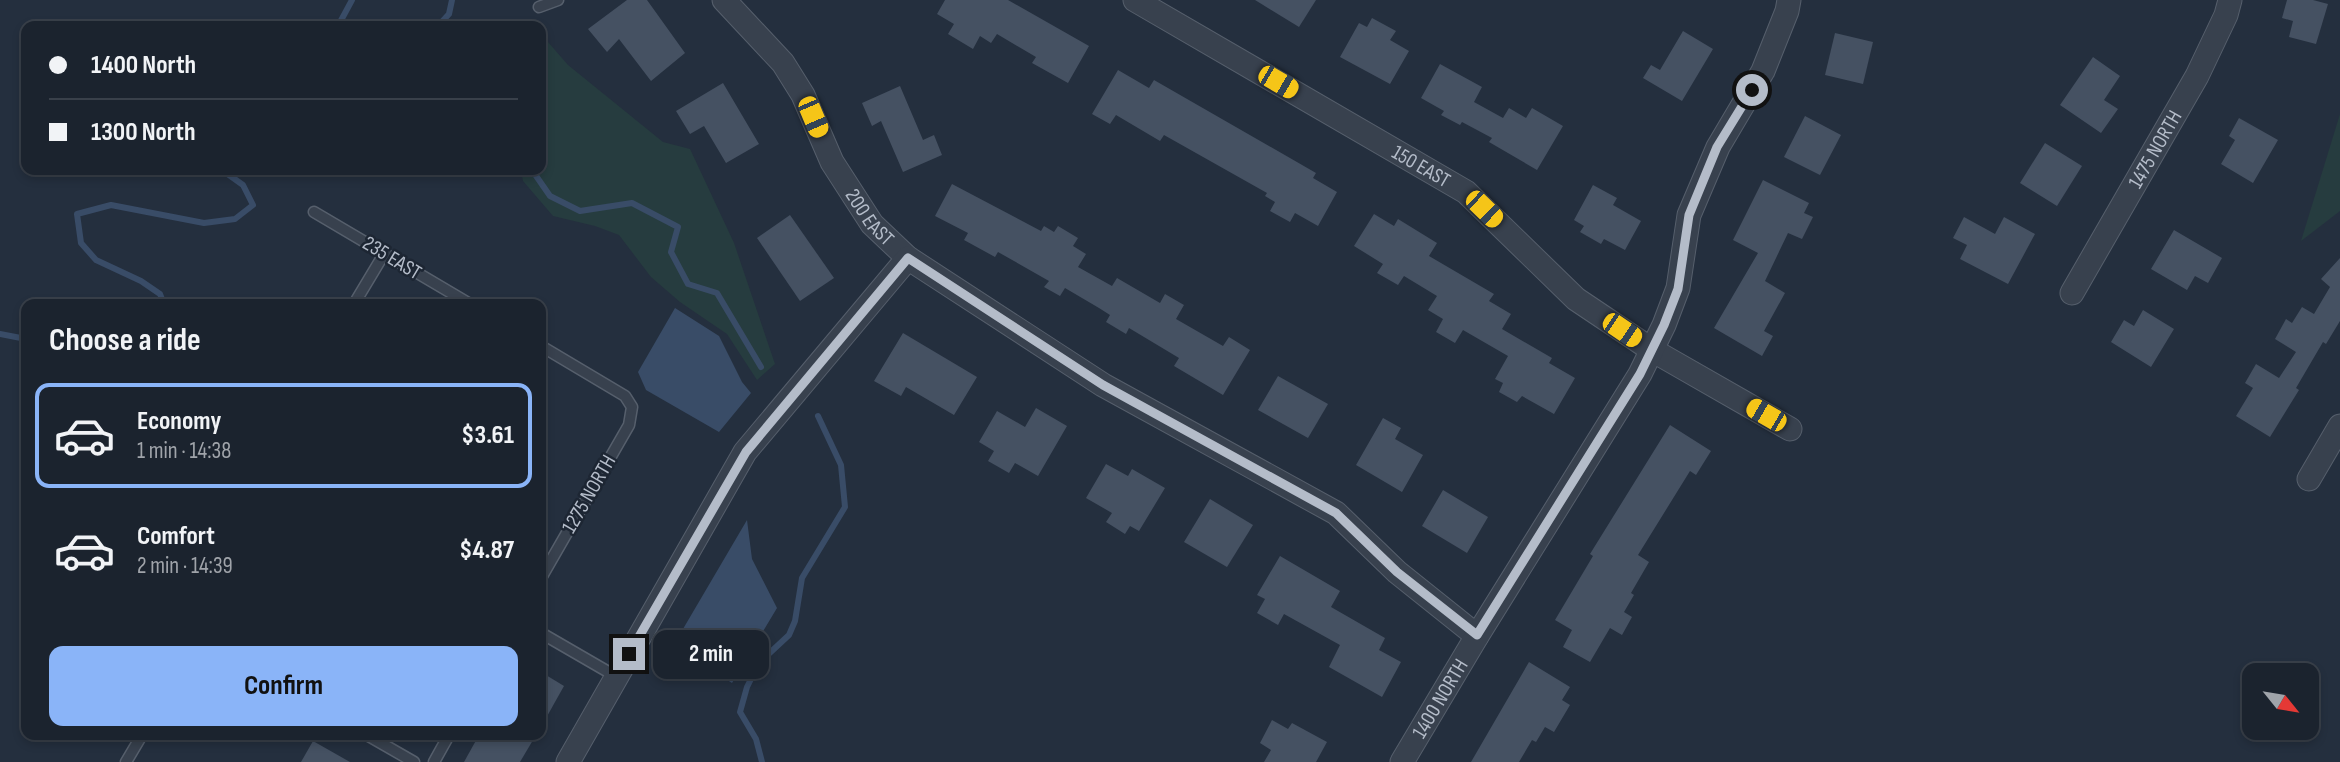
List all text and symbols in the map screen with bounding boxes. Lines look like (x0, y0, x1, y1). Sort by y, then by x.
text: 1400 North (91, 50, 196, 81)
car (1255, 62, 1302, 102)
route start (1736, 74, 1768, 106)
car (796, 94, 831, 140)
street label: 1475 NORTH (2123, 106, 2187, 193)
text: 1300 North (91, 117, 195, 148)
street label: 150 EAST (1388, 139, 1455, 193)
street label: 200 EAST (840, 184, 900, 251)
car (1462, 187, 1507, 231)
street label: 235 EAST (358, 231, 426, 285)
car (1599, 310, 1646, 350)
text: Choose a ride (49, 321, 201, 360)
car (1743, 395, 1790, 435)
icon: car (53, 404, 116, 467)
text: Economy (137, 406, 221, 437)
text: $3.61 (461, 420, 514, 451)
text: 1 min · 14:38 (137, 437, 231, 465)
street label: 1275 NORTH (557, 450, 621, 538)
icon: car (53, 519, 116, 582)
text: Comfort (137, 521, 215, 552)
text: $4.87 (459, 535, 514, 566)
text: 2 min · 14:39 (137, 552, 233, 580)
callout: 2 min (654, 630, 769, 678)
route end (613, 638, 645, 670)
text: 2 min (689, 640, 733, 668)
button: Confirm (49, 646, 518, 726)
street label: 1400 NORTH (1407, 654, 1473, 743)
north arrow (2242, 663, 2319, 740)
map controls (2242, 663, 2319, 740)

